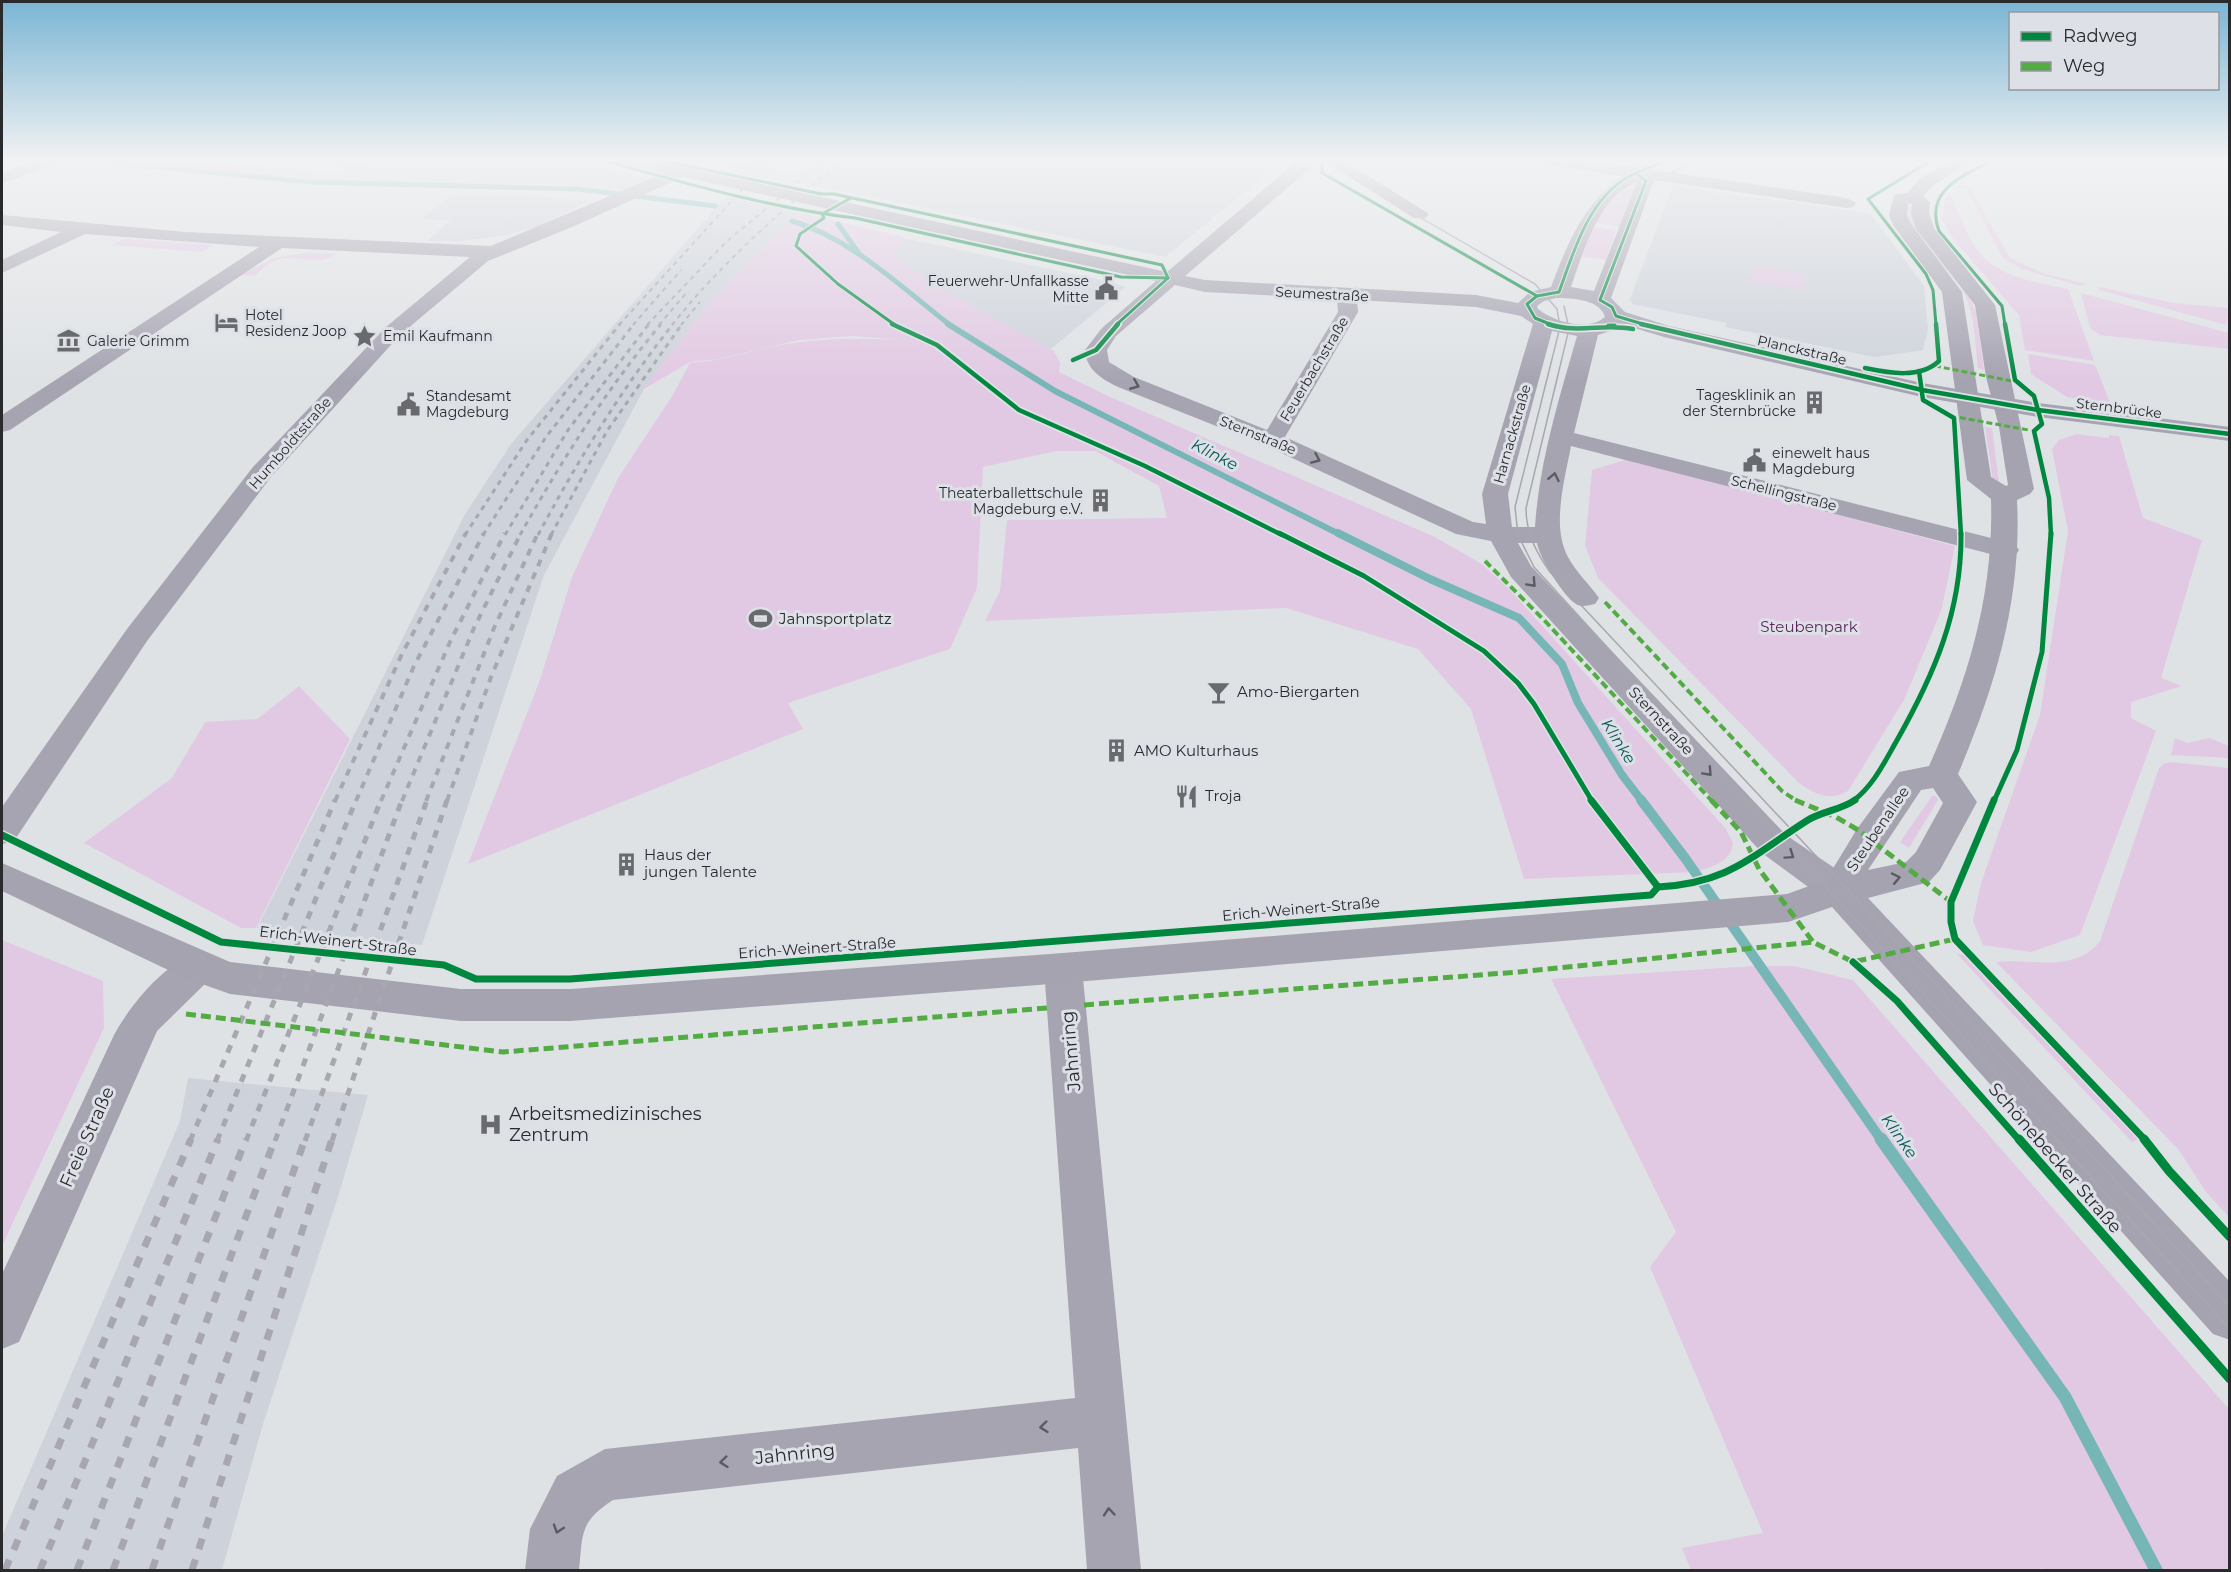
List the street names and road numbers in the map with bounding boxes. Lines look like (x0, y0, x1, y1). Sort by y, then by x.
street label: Seumestraße (1275, 283, 1369, 305)
street label: Feuerbachstraße (1276, 313, 1352, 425)
street label: Planckstraße (1756, 331, 1848, 369)
street label: Harnackstraße (1489, 382, 1535, 486)
street label: Humboldtstraße (245, 393, 335, 493)
street label: Sternbrücke (2075, 394, 2163, 422)
street label: Sternstraße (1217, 411, 1299, 459)
street label: Schellingstraße (1729, 471, 1839, 515)
street label: Sternstraße (1625, 682, 1698, 759)
street label: Steubenallee (1842, 783, 1913, 875)
street label: Erich-Weinert-Straße (1221, 892, 1381, 925)
street label: Erich-Weinert-Straße (258, 921, 418, 960)
street label: Erich-Weinert-Straße (737, 933, 897, 962)
street label: Jahnring (1057, 1010, 1086, 1093)
street label: Schönebecker Straße (1984, 1078, 2126, 1238)
street label: Freie Straße (55, 1083, 119, 1191)
street label: Jahnring (753, 1439, 836, 1469)

